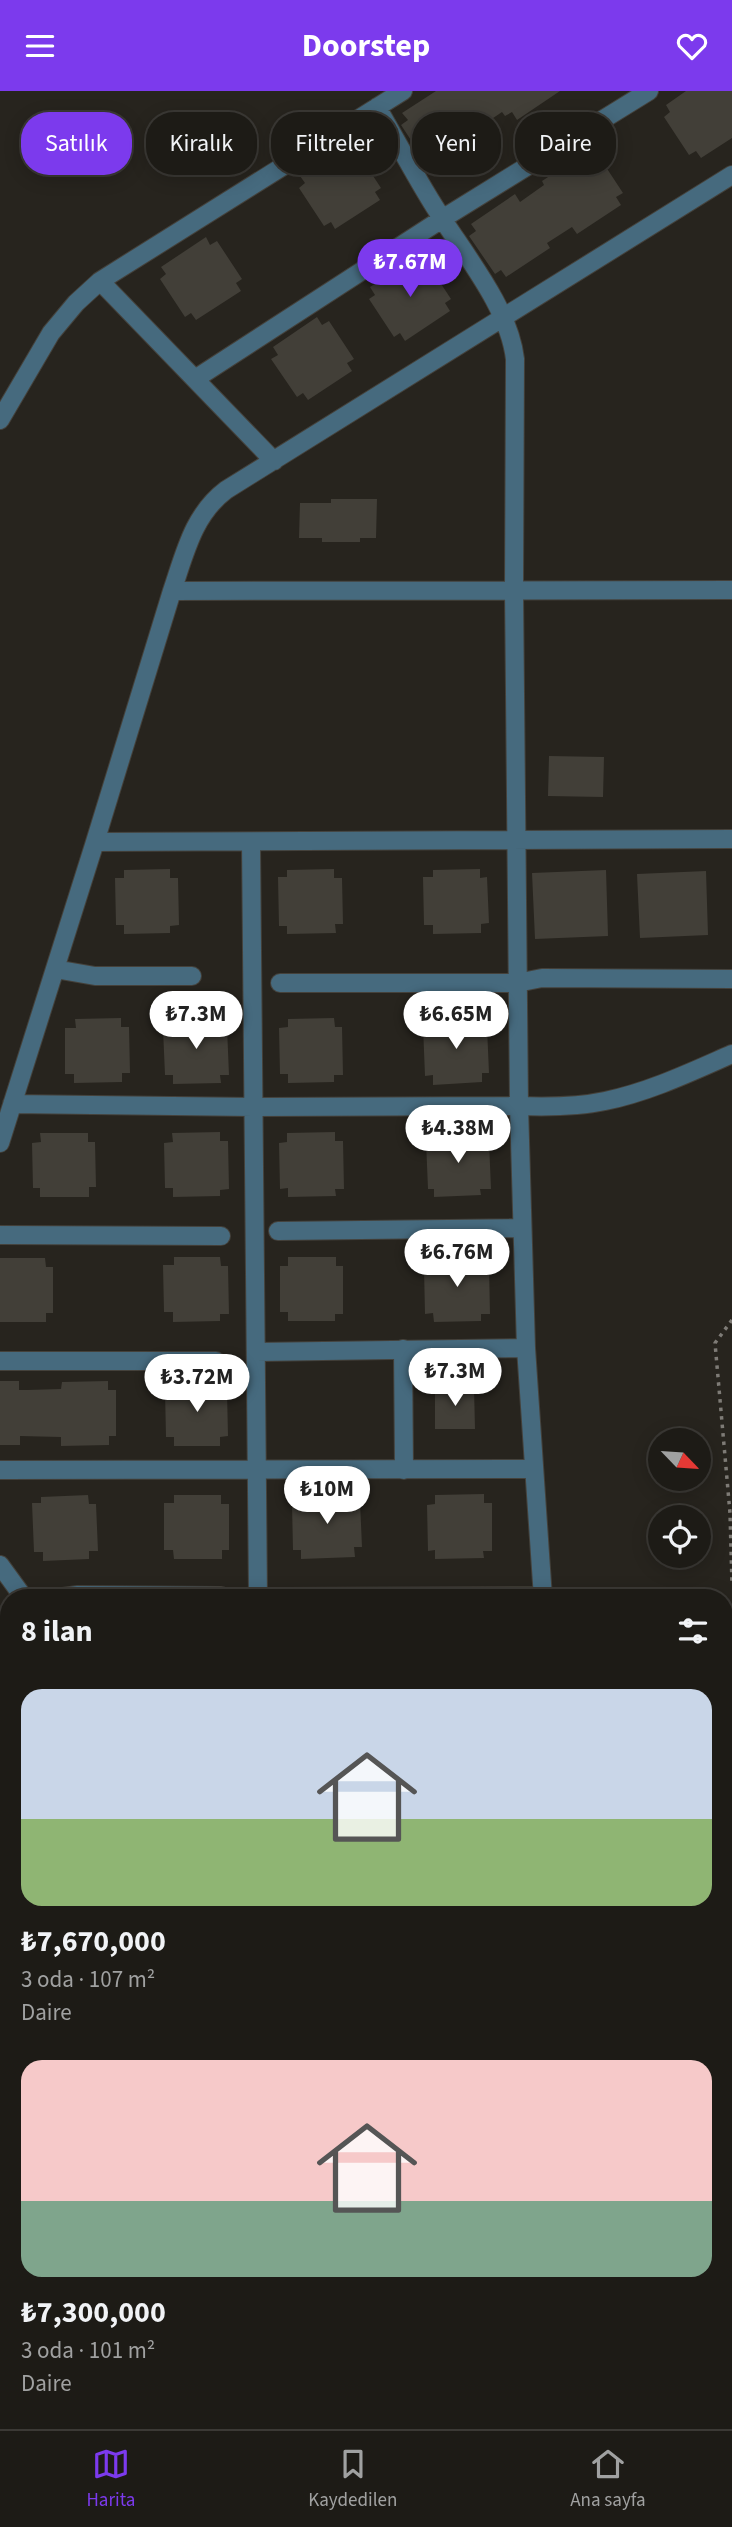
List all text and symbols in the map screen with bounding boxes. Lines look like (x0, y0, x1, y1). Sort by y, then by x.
text: Doorstep (302, 23, 430, 69)
icon: menu (21, 27, 59, 65)
icon: heart (673, 27, 711, 65)
chip: Satılık (21, 112, 132, 175)
chip: Kiralık (146, 112, 257, 175)
chip: Filtreler (271, 112, 398, 175)
chip: Yeni (412, 112, 501, 175)
chip: Daire (515, 112, 616, 175)
pin: ₺7.67M (353, 239, 467, 299)
text: ₺7.67M (373, 245, 447, 278)
pin: ₺7.3M (147, 991, 245, 1051)
pin: ₺6.65M (399, 991, 513, 1051)
text: ₺7.3M (166, 997, 226, 1030)
text: ₺6.65M (419, 997, 493, 1030)
pin: ₺4.38M (401, 1105, 515, 1165)
text: ₺4.38M (421, 1111, 495, 1144)
pin: ₺6.76M (400, 1229, 514, 1289)
text: ₺6.76M (420, 1235, 494, 1268)
pin: ₺7.3M (406, 1349, 504, 1408)
text: ₺7.3M (425, 1354, 485, 1387)
pin: ₺3.72M (140, 1355, 254, 1414)
text: ₺3.72M (160, 1360, 234, 1393)
north arrow (648, 1428, 710, 1491)
map controls (648, 1428, 711, 1568)
pin: ₺10M (286, 1467, 368, 1526)
text: ₺10M (300, 1472, 354, 1505)
button: locate (648, 1505, 711, 1568)
text: 8 ilan (21, 1610, 93, 1653)
icon: filters (674, 1612, 712, 1650)
icon: home (304, 1734, 430, 1860)
text: ₺7,670,000 (21, 1920, 166, 1963)
text: 3 oda · 107 m² (21, 1963, 155, 1996)
text: Daire (21, 1996, 72, 2029)
icon: home (304, 2105, 430, 2231)
text: ₺7,300,000 (21, 2291, 166, 2334)
text: 3 oda · 101 m² (21, 2334, 155, 2367)
text: Daire (21, 2367, 72, 2400)
tab: Harita (86, 2445, 135, 2514)
tab: Kaydedilen (308, 2445, 397, 2514)
tab: Ana sayfa (570, 2445, 646, 2514)

